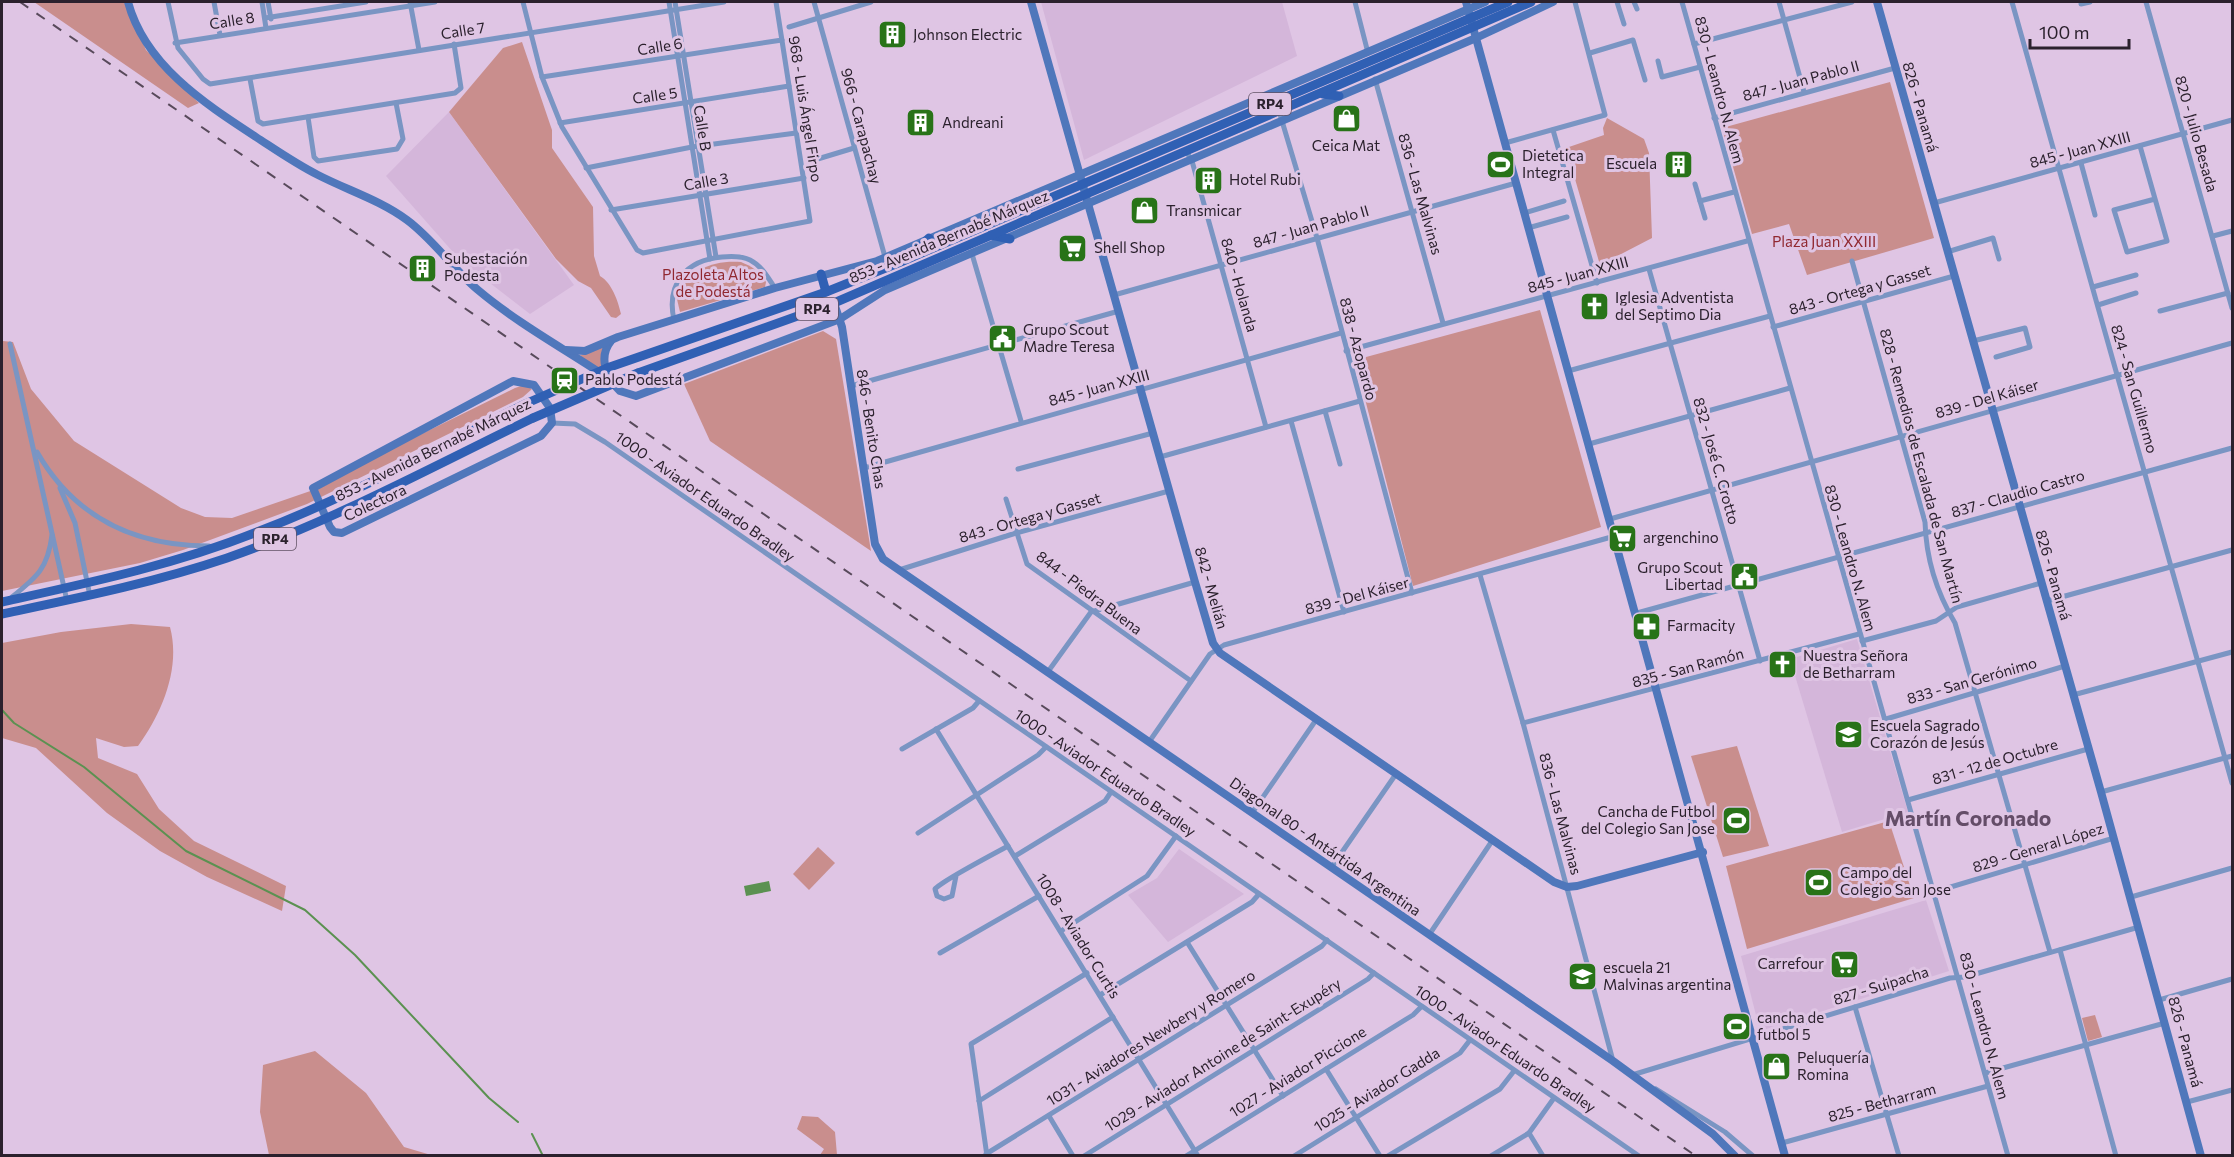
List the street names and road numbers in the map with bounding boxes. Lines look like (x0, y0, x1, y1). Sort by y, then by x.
street label: Calle 8 (208, 8, 256, 32)
street label: 830 - Leandro N. Alem (1692, 14, 1748, 165)
street label: Calle 7 (439, 18, 486, 42)
street label: Calle 6 (636, 34, 684, 58)
street label: 968 - Luis Ángel Firpo (786, 34, 827, 183)
street label: 847 - Juan Pablo II (1740, 56, 1861, 104)
street label: 826 - Panamá (1899, 59, 1942, 154)
street label: 966 - Carapachay (838, 66, 886, 186)
street label: 820 - Julio Besada (2172, 73, 2222, 194)
street label: Calle 5 (631, 83, 678, 107)
road number: RP4 (1249, 93, 1291, 115)
street label: Calle B (690, 104, 716, 152)
street label: 845 - Juan XXIII (2027, 127, 2132, 171)
street label: 836 - Las Malvinas (1395, 131, 1447, 257)
street label: Calle 3 (682, 168, 730, 194)
street label: 853 - Avenida Bernabé Márquez (846, 186, 1051, 286)
street label: 847 - Juan Pablo II (1251, 201, 1371, 251)
street label: 840 - Holanda (1218, 236, 1262, 334)
street label: 845 - Juan XXIII (1525, 252, 1630, 296)
street label: 843 - Ortega y Gasset (1787, 260, 1933, 318)
street label: 838 - Azopardo (1337, 295, 1381, 402)
road number: RP4 (796, 298, 838, 320)
street label: 824 - San Guillermo (2108, 322, 2162, 455)
street label: 828 - Remedios de Escalada de San Martín (1877, 326, 1967, 605)
street label: 845 - Juan XXIII (1046, 365, 1151, 409)
street label: 846 - Benito Chas (854, 368, 890, 490)
street label: 839 - Del Káiser (1933, 375, 2041, 421)
street label: 853 - Avenida Bernabé Márquez (332, 394, 533, 504)
street label: 832 - José C. Crotto (1690, 395, 1744, 526)
street label: 1000 - Aviador Eduardo Bradley (612, 427, 799, 565)
street label: 837 - Claudio Castro (1949, 465, 2087, 521)
street label: Colectora (340, 480, 409, 524)
street label: 830 - Leandro N. Alem (1821, 482, 1880, 633)
street label: 843 - Ortega y Gasset (957, 488, 1103, 546)
street label: 826 - Panamá (2032, 527, 2075, 622)
road number: RP4 (254, 528, 296, 550)
street label: 842 - Melián (1192, 545, 1232, 631)
street label: 844 - Piedra Buena (1033, 546, 1146, 638)
street label: 839 - Del Káiser (1303, 573, 1411, 618)
street label: 835 - San Ramón (1630, 643, 1746, 691)
street label: 833 - San Gerónimo (1905, 653, 2039, 707)
street label: 1000 - Aviador Eduardo Bradley (1011, 705, 1200, 840)
street label: 831 - 12 de Octubre (1930, 734, 2060, 788)
street label: 836 - Las Malvinas (1536, 751, 1586, 877)
street label: Diagonal 80 - Antártida Argentina (1226, 773, 1425, 919)
street label: 829 - General López (1970, 819, 2105, 876)
street label: 1008 - Aviador Curtis (1033, 870, 1125, 1002)
street label: 830 - Leandro N. Alem (1957, 950, 2013, 1101)
street label: 827 - Suipacha (1831, 962, 1931, 1008)
street label: 1031 - Aviadores Newbery y Romero (1043, 965, 1258, 1109)
street label: 1029 - Aviador Antoine de Saint-Exupéry (1101, 973, 1344, 1135)
street label: 1000 - Aviador Eduardo Bradley (1411, 981, 1600, 1116)
street label: 826 - Panamá (2165, 994, 2207, 1089)
street label: 1027 - Aviador Piccione (1226, 1022, 1369, 1121)
street label: 1025 - Aviador Gadda (1310, 1043, 1443, 1135)
street label: 825 - Betharram (1826, 1079, 1938, 1125)

